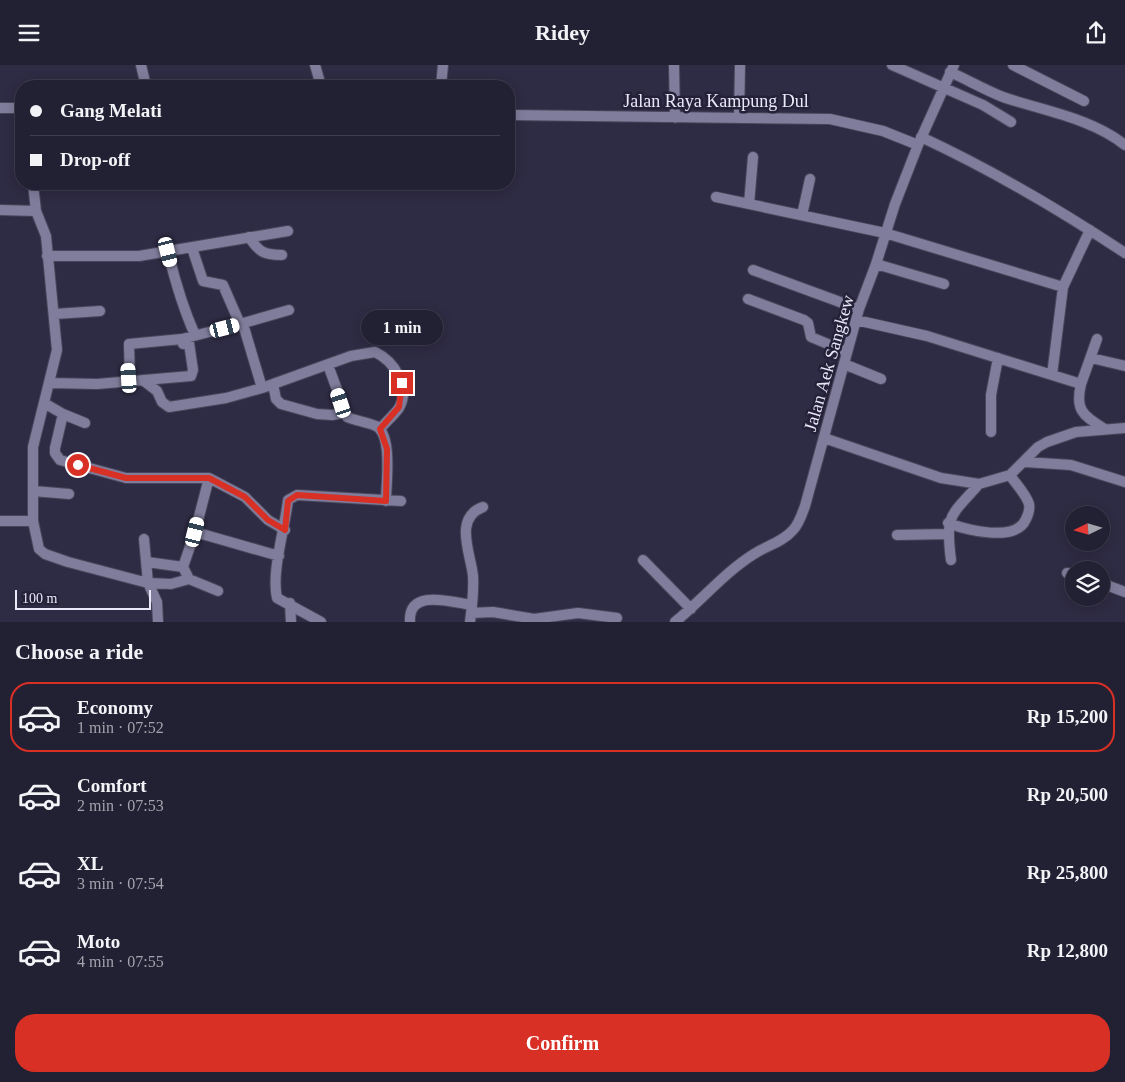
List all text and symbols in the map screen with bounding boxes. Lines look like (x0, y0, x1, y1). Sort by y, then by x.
icon: menu (15, 19, 43, 47)
icon: share (1082, 19, 1110, 47)
text: Ridey (535, 20, 590, 45)
street label: Jalan Raya Kampung Dul (623, 91, 809, 111)
text: Gang Melati (60, 100, 162, 121)
text: Drop-off (60, 149, 130, 170)
car (157, 236, 178, 268)
street label: Jalan Aek Sangkew (800, 292, 858, 434)
callout: 1 min (361, 311, 443, 345)
car (208, 317, 241, 339)
text: 1 min (383, 319, 421, 336)
car (120, 363, 137, 393)
route end (391, 372, 413, 394)
car (329, 386, 352, 420)
route start (67, 454, 89, 476)
north arrow (1065, 506, 1110, 551)
map controls (1065, 506, 1110, 606)
car (184, 516, 205, 548)
button: layers (1065, 561, 1110, 606)
scale bar (15, 587, 151, 610)
text: 100 m (22, 591, 57, 606)
text: Choose a ride (15, 639, 143, 664)
icon: car (17, 695, 62, 740)
text: Economy (77, 697, 153, 718)
text: Rp 15,200 (1027, 706, 1108, 727)
text: 1 min · 07:52 (77, 719, 164, 736)
icon: car (17, 773, 62, 818)
text: Comfort (77, 775, 147, 796)
text: Rp 20,500 (1027, 784, 1108, 805)
text: 2 min · 07:53 (77, 797, 164, 814)
icon: car (17, 851, 62, 896)
text: XL (77, 853, 103, 874)
text: Rp 25,800 (1027, 862, 1108, 883)
text: 3 min · 07:54 (77, 875, 164, 892)
icon: car (17, 929, 62, 974)
text: Moto (77, 931, 120, 952)
text: Rp 12,800 (1027, 940, 1108, 961)
text: 4 min · 07:55 (77, 953, 164, 970)
button: Confirm (15, 1014, 1110, 1072)

